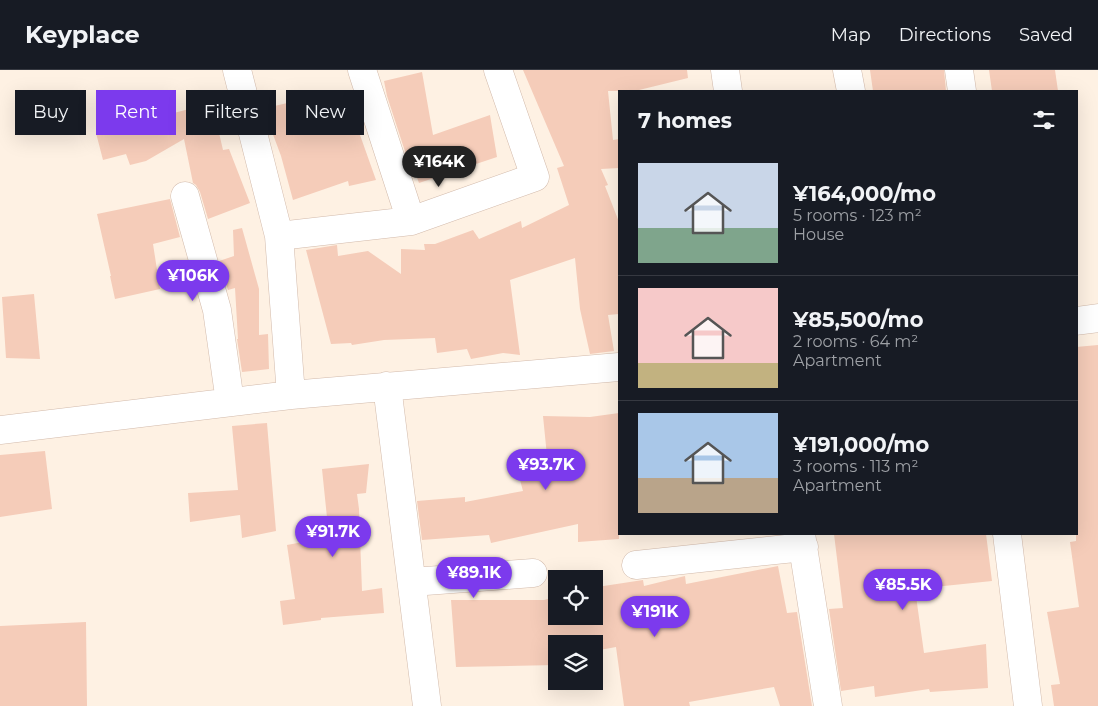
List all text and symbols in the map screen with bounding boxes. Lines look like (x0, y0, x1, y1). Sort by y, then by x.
text: Keyplace (25, 20, 140, 49)
text: Map (831, 24, 871, 46)
text: Directions (899, 24, 991, 46)
text: Saved (1019, 24, 1073, 46)
chip: Buy (15, 90, 86, 135)
chip: Rent (96, 90, 176, 135)
chip: Filters (186, 90, 276, 135)
chip: New (286, 90, 364, 135)
icon: filters (1030, 106, 1058, 134)
text: 7 homes (638, 108, 732, 133)
pin: ¥164K (404, 146, 474, 188)
text: ¥164K (413, 152, 465, 171)
text: ¥164,000/mo (793, 181, 936, 206)
icon: home (678, 183, 738, 243)
text: 5 rooms · 123 m² (793, 206, 922, 225)
text: House (793, 225, 844, 244)
pin: ¥106K (158, 260, 228, 302)
text: ¥106K (167, 266, 219, 285)
text: ¥85,500/mo (793, 307, 923, 332)
icon: home (678, 308, 738, 368)
text: 2 rooms · 64 m² (793, 332, 918, 351)
text: Apartment (793, 351, 882, 370)
text: ¥191,000/mo (793, 432, 929, 457)
icon: home (678, 433, 738, 493)
pin: ¥93.7K (505, 448, 587, 491)
text: ¥93.7K (518, 455, 574, 474)
text: 3 rooms · 113 m² (793, 457, 918, 476)
text: Apartment (793, 476, 882, 495)
pin: ¥91.7K (292, 516, 374, 558)
text: ¥91.7K (306, 522, 360, 541)
pin: ¥89.1K (433, 556, 515, 599)
text: ¥89.1K (447, 563, 501, 582)
pin: ¥85.5K (862, 568, 944, 611)
map controls (548, 570, 603, 690)
button: locate (548, 570, 603, 625)
text: ¥85.5K (874, 575, 932, 594)
pin: ¥191K (620, 596, 690, 638)
text: ¥191K (632, 602, 678, 621)
button: layers (548, 635, 603, 690)

